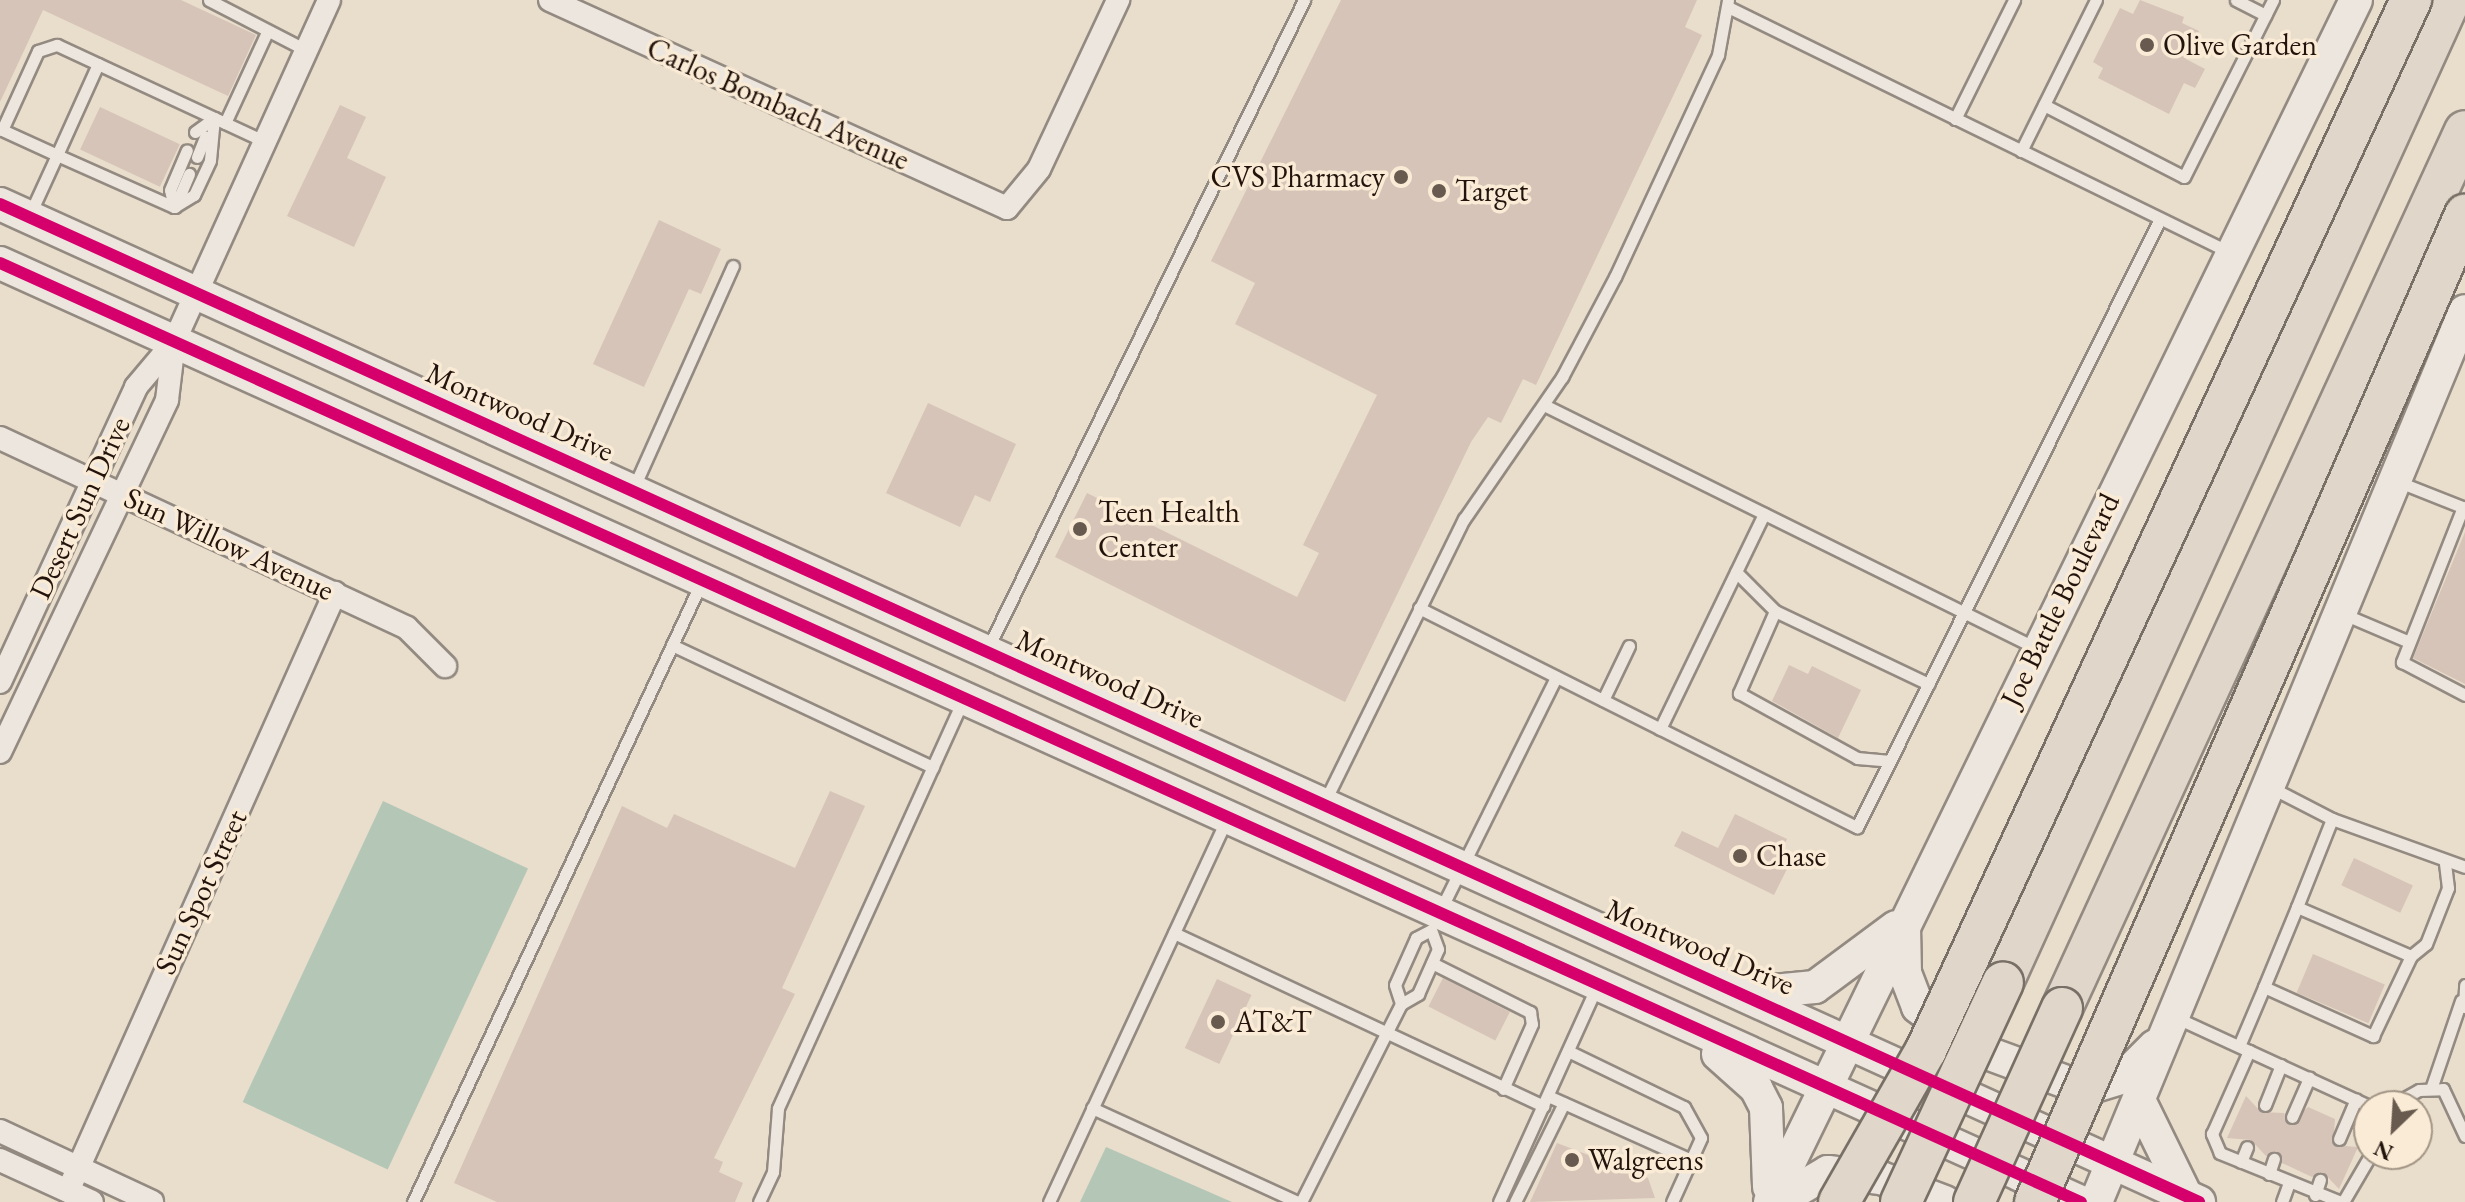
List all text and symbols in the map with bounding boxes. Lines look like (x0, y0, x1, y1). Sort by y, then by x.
place label: Olive Garden (2163, 27, 2317, 63)
street label: Carlos Bombach Avenue (641, 30, 915, 178)
marker: Olive Garden (2138, 36, 2156, 54)
place label: CVS Pharmacy (1210, 159, 1385, 195)
marker: CVS Pharmacy (1392, 168, 1410, 186)
place label: Target (1455, 173, 1528, 209)
marker: Target (1430, 182, 1448, 200)
street label: Montwood Drive (421, 355, 619, 469)
street label: Desert Sun Drive (22, 411, 138, 605)
street label: Sun Willow Avenue (118, 480, 340, 608)
street label: Joe Battle Boulevard (1993, 487, 2127, 713)
place label: Teen Health Center (1098, 494, 1240, 564)
marker: Teen Health Center (1069, 518, 1091, 540)
street label: Montwood Drive (1011, 622, 1209, 736)
street label: Sun Spot Street (147, 804, 255, 980)
place label: Chase (1756, 838, 1826, 874)
marker: Chase (1731, 847, 1749, 865)
street label: Montwood Drive (1600, 891, 1800, 1003)
place label: AT&T (1234, 1004, 1311, 1040)
marker: AT&T (1209, 1013, 1227, 1031)
north arrow (2353, 1090, 2433, 1170)
text: N (2369, 1133, 2398, 1167)
place label: Walgreens (1588, 1142, 1703, 1178)
marker: Walgreens (1563, 1151, 1581, 1169)

